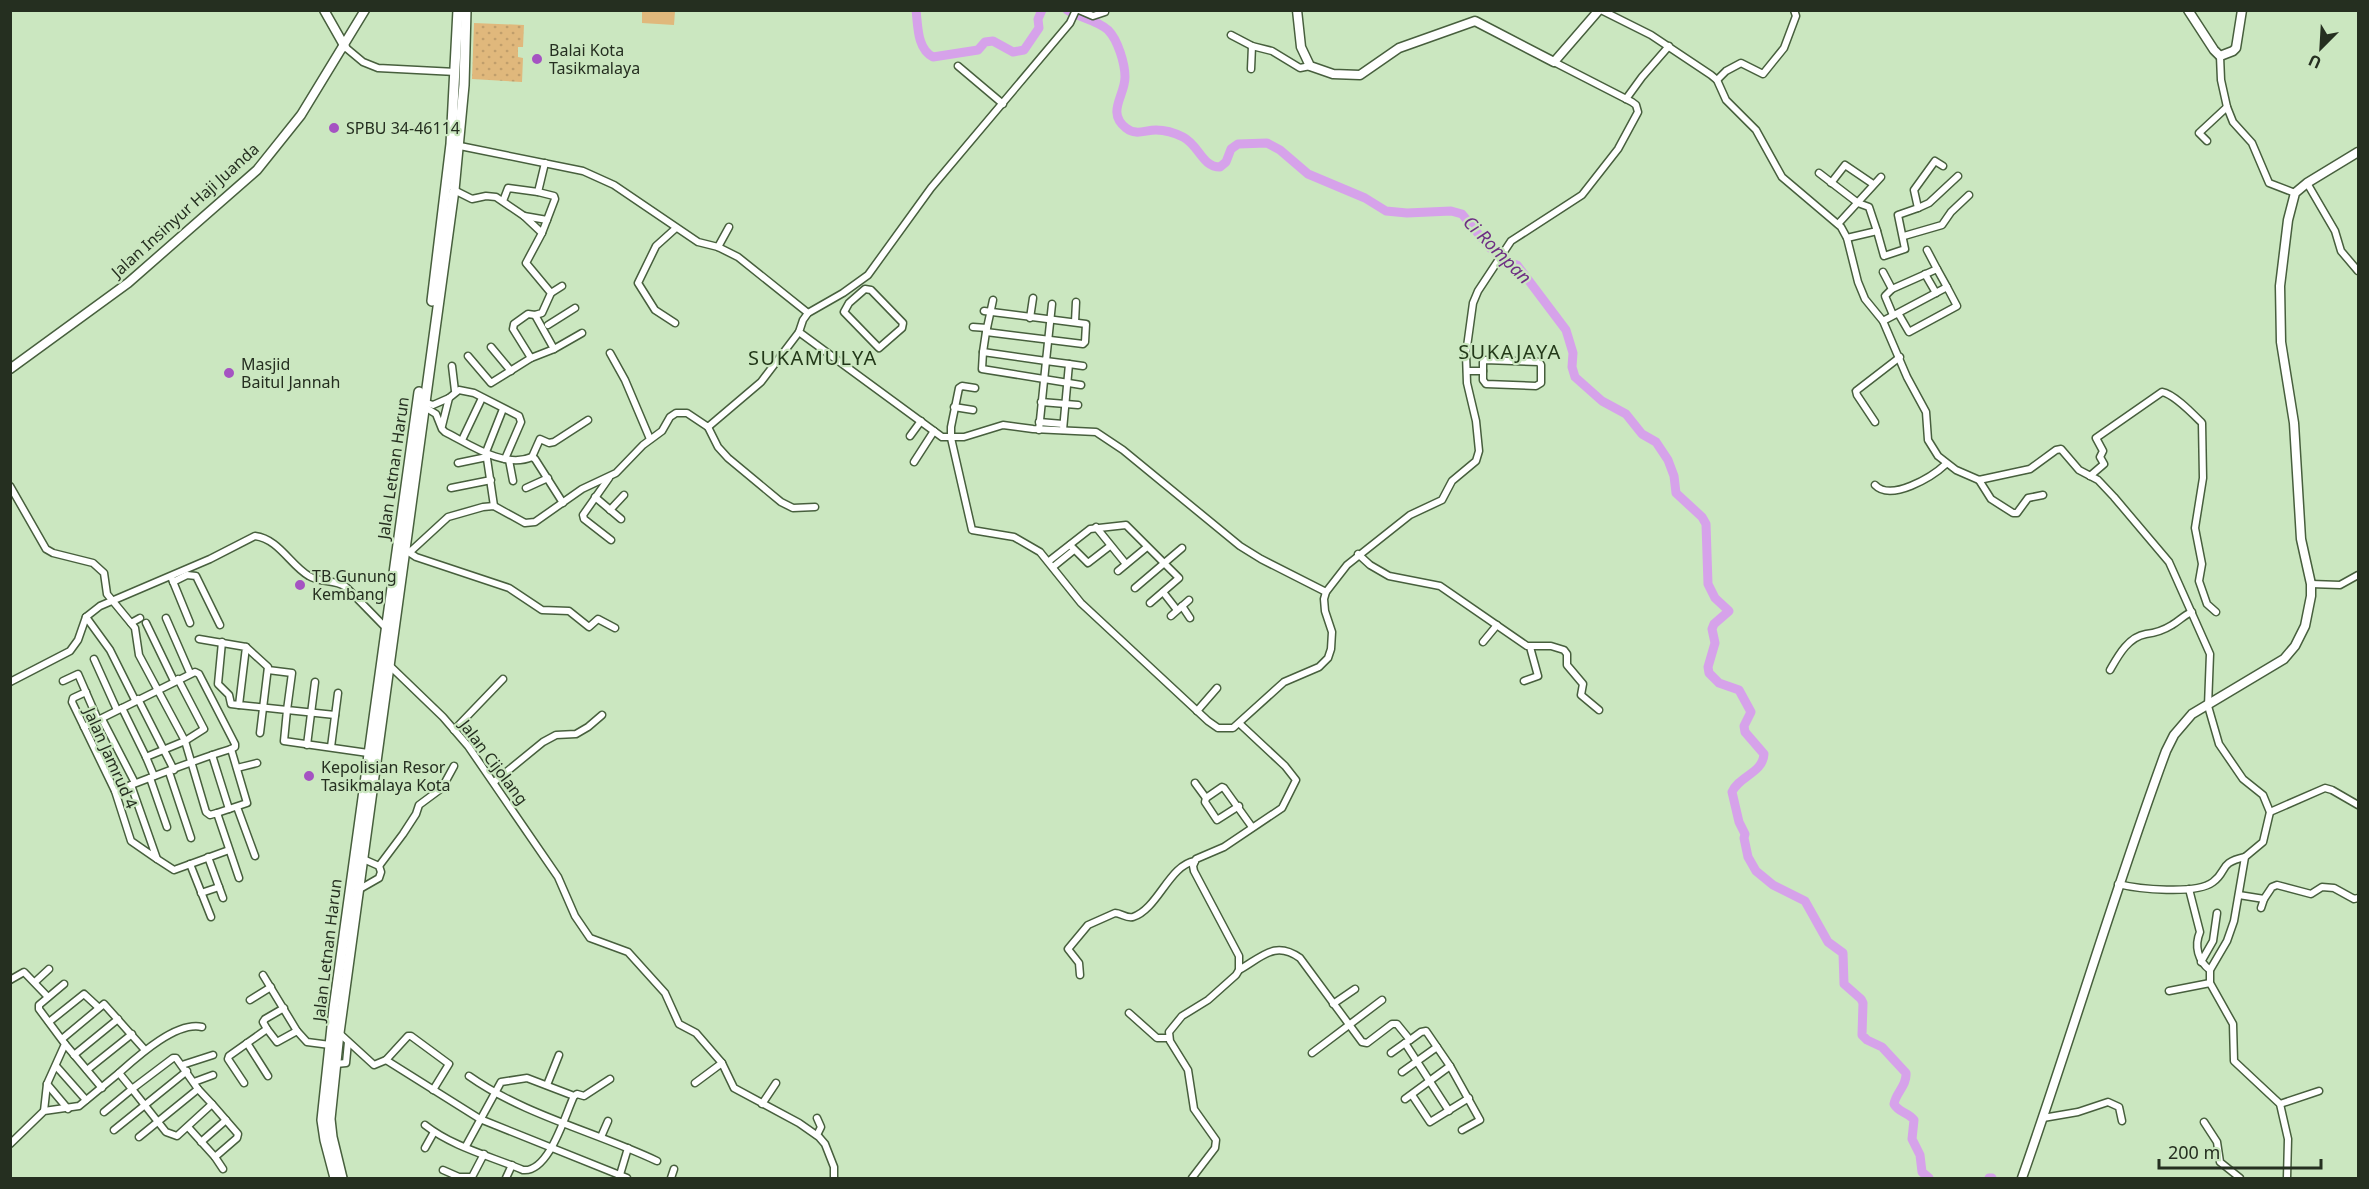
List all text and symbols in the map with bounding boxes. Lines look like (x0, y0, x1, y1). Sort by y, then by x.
north arrow (2291, 18, 2351, 78)
place label: Balai Kota Tasikmalaya (549, 39, 640, 79)
text: U (2305, 49, 2325, 74)
marker: Balai Kota Tasikmalaya (530, 52, 544, 66)
place label: SPBU 34-46114 (346, 117, 460, 139)
marker: SPBU 34-46114 (327, 121, 341, 135)
street label: Jalan Insinyur Haji Juanda (105, 138, 264, 284)
water label: Ci Rompan (1458, 210, 1537, 289)
district label: SUKAJAYA (1458, 338, 1562, 365)
district label: SUKAMULYA (748, 344, 878, 371)
place label: Masjid Baitul Jannah (241, 353, 340, 393)
marker: Masjid Baitul Jannah (222, 366, 236, 380)
street label: Jalan Letnan Harun (372, 395, 414, 543)
place label: TB Gunung Kembang (312, 565, 397, 605)
marker: TB Gunung Kembang (293, 578, 307, 592)
street label: Jalan Jamrud 4 (78, 702, 143, 812)
street label: Jalan Cijolang (454, 713, 533, 809)
place label: Kepolisian Resor Tasikmalaya Kota (321, 756, 451, 796)
marker: Kepolisian Resor Tasikmalaya Kota (302, 769, 316, 783)
street label: Jalan Letnan Harun (307, 877, 347, 1025)
scale bar (2159, 1132, 2321, 1170)
text: 200 m (2168, 1140, 2220, 1164)

